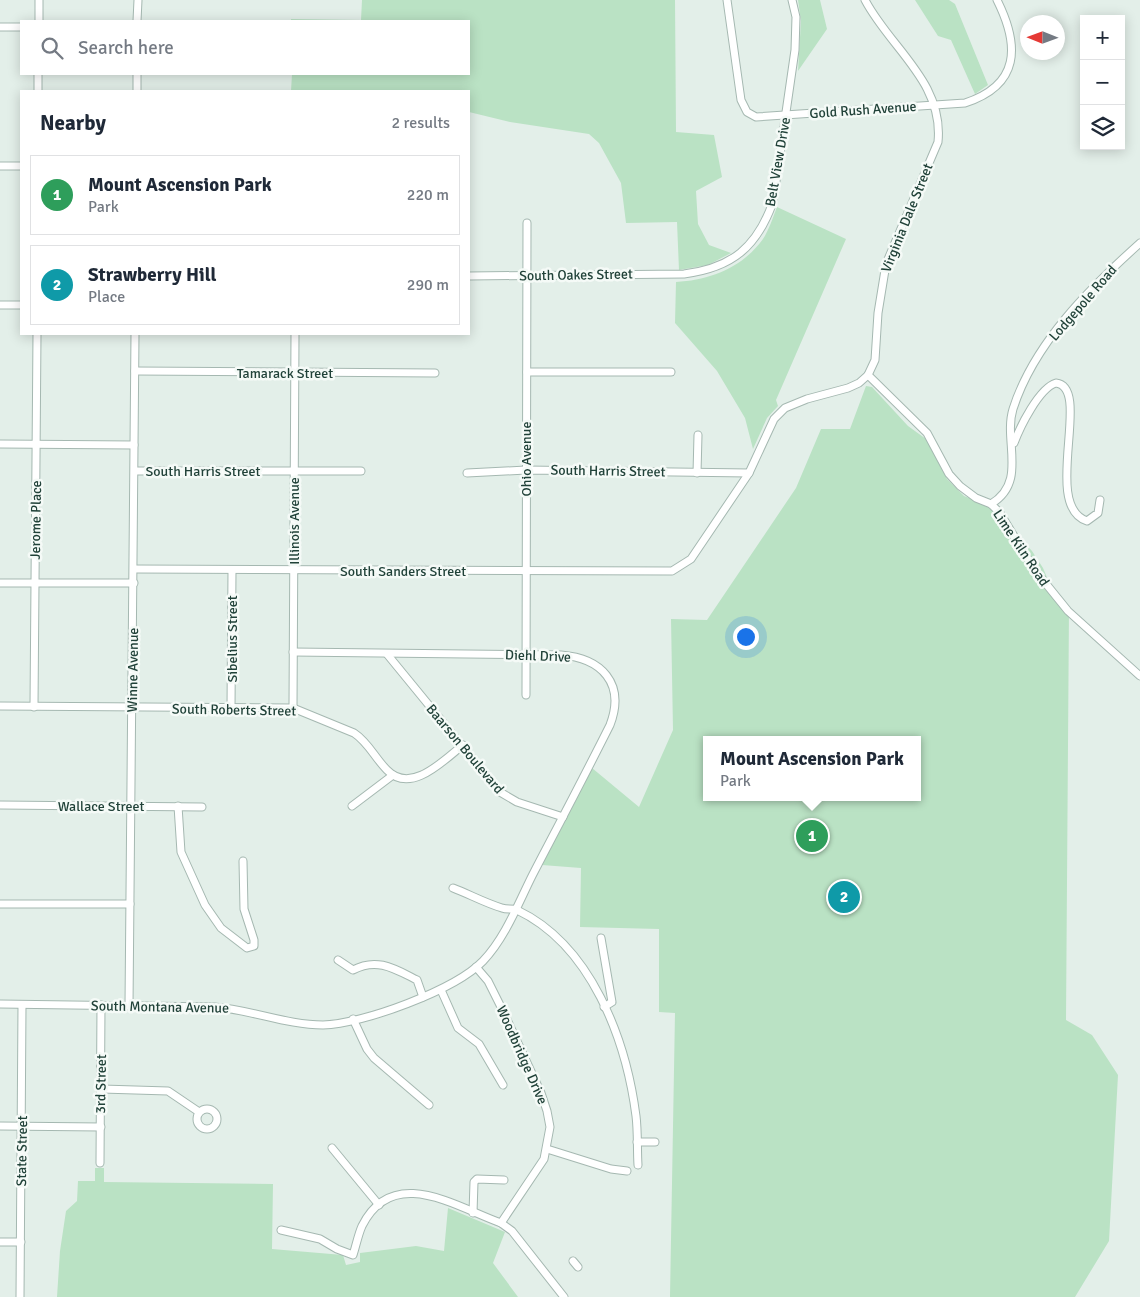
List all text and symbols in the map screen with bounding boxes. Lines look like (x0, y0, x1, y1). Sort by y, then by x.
north arrow (1020, 15, 1065, 60)
map controls (1080, 15, 1125, 150)
button: + (1080, 15, 1125, 60)
search box (20, 20, 470, 75)
icon: search (38, 34, 66, 62)
text: Search here (78, 36, 174, 60)
button: − (1080, 60, 1125, 105)
street label: Gold Rush Avenue (809, 98, 917, 122)
button: layers (1080, 105, 1125, 150)
text: Nearby (40, 110, 106, 136)
text: 2 results (391, 113, 450, 133)
street label: Belt View Drive (762, 116, 794, 208)
street label: Virginia Dale Street (877, 161, 937, 275)
text: Mount Ascension Park (88, 173, 272, 197)
text: 1 (53, 185, 61, 205)
text: 220 m (407, 185, 449, 205)
text: Park (88, 197, 119, 217)
street label: Lodgepole Road (1045, 262, 1121, 344)
text: Strawberry Hill (88, 263, 216, 287)
street label: South Oakes Street (519, 266, 633, 284)
text: 2 (53, 275, 61, 295)
text: 290 m (407, 275, 449, 295)
text: Place (88, 287, 125, 307)
street label: Tamarack Street (237, 365, 333, 382)
street label: Ohio Avenue (518, 422, 535, 496)
street label: South Harris Street (550, 461, 666, 481)
street label: South Harris Street (146, 463, 261, 480)
street label: Illinois Avenue (286, 477, 303, 565)
street label: Jerome Place (27, 480, 45, 560)
street label: Lime Kiln Road (989, 506, 1053, 590)
street label: South Sanders Street (340, 563, 466, 580)
street label: Sibelius Street (224, 595, 241, 683)
your location (733, 624, 759, 650)
street label: Winne Avenue (124, 627, 142, 713)
street label: Diehl Drive (505, 646, 571, 666)
street label: South Roberts Street (172, 700, 296, 720)
street label: Baarson Boulevard (422, 701, 508, 797)
popup (703, 736, 921, 801)
text: Mount Ascension Park (720, 747, 904, 771)
text: Park (720, 771, 751, 791)
street label: Wallace Street (58, 798, 144, 815)
pin: 1 (796, 817, 828, 855)
pin: 2 (828, 878, 860, 916)
street label: South Montana Avenue (91, 997, 229, 1017)
street label: Woodbridge Drive (493, 1003, 551, 1107)
street label: 3rd Street (92, 1054, 110, 1114)
street label: State Street (13, 1115, 31, 1187)

